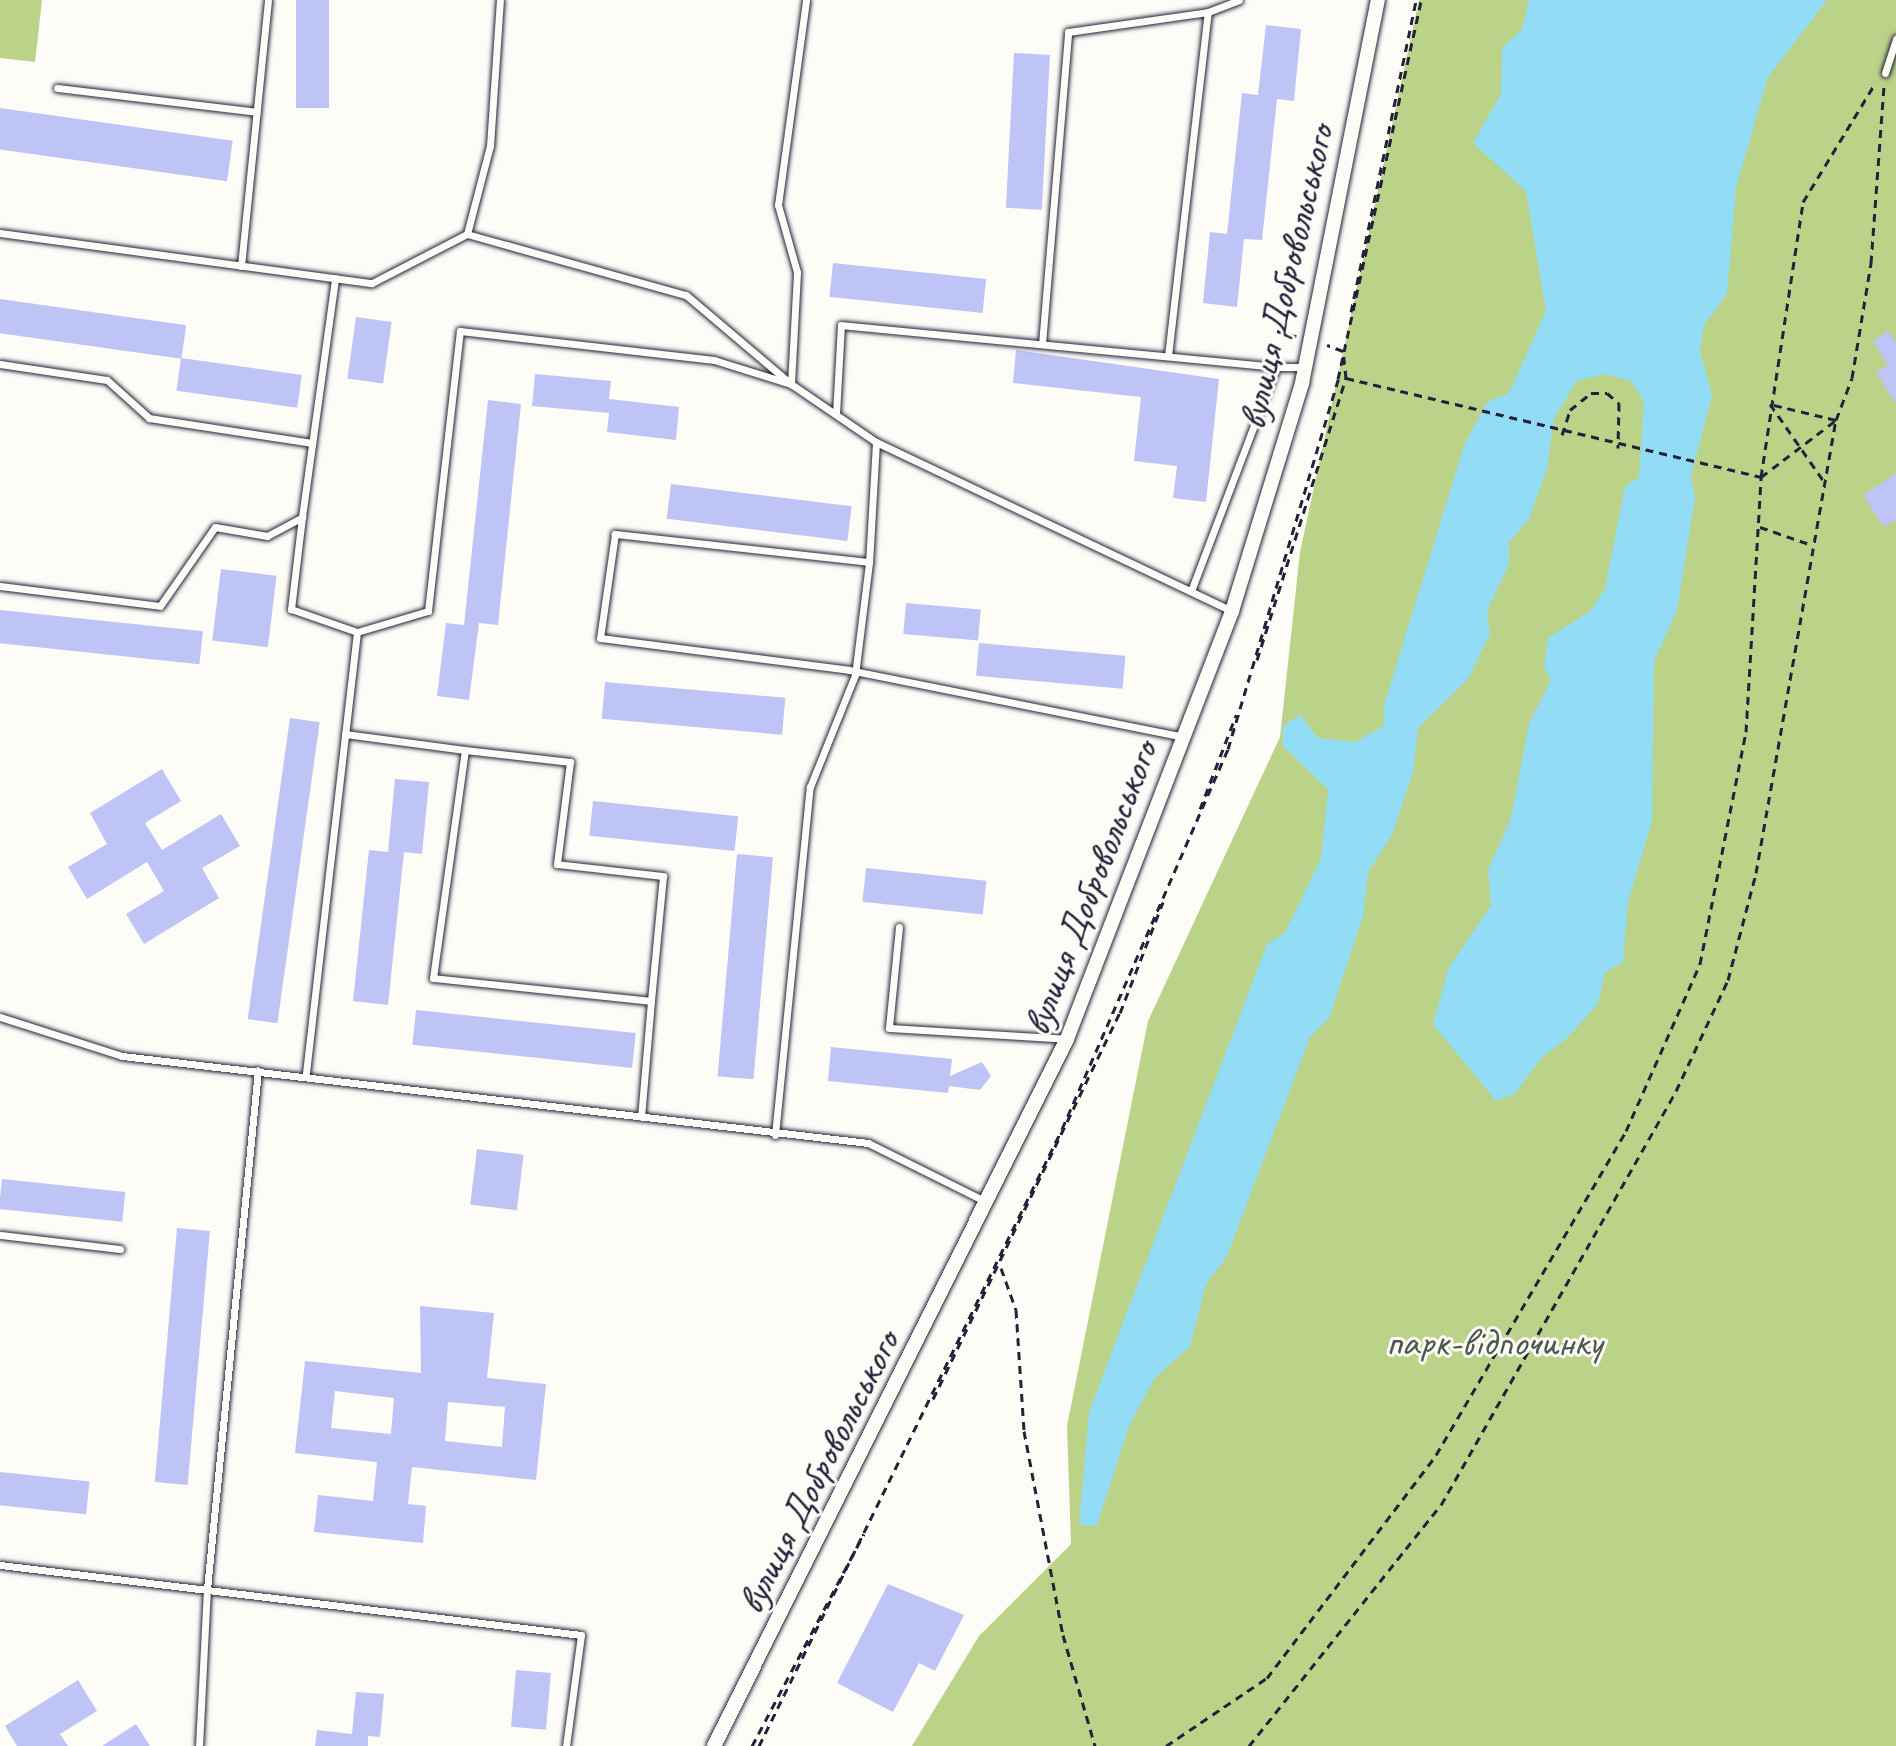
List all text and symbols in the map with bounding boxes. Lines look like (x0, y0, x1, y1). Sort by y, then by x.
street label: вулиця Добровольського (1228, 120, 1344, 434)
street label: вулиця Добровольського (1012, 734, 1168, 1042)
park label: парк-відпочинку (1386, 1318, 1602, 1366)
street label: вулиця Добровольського (726, 1323, 910, 1621)

